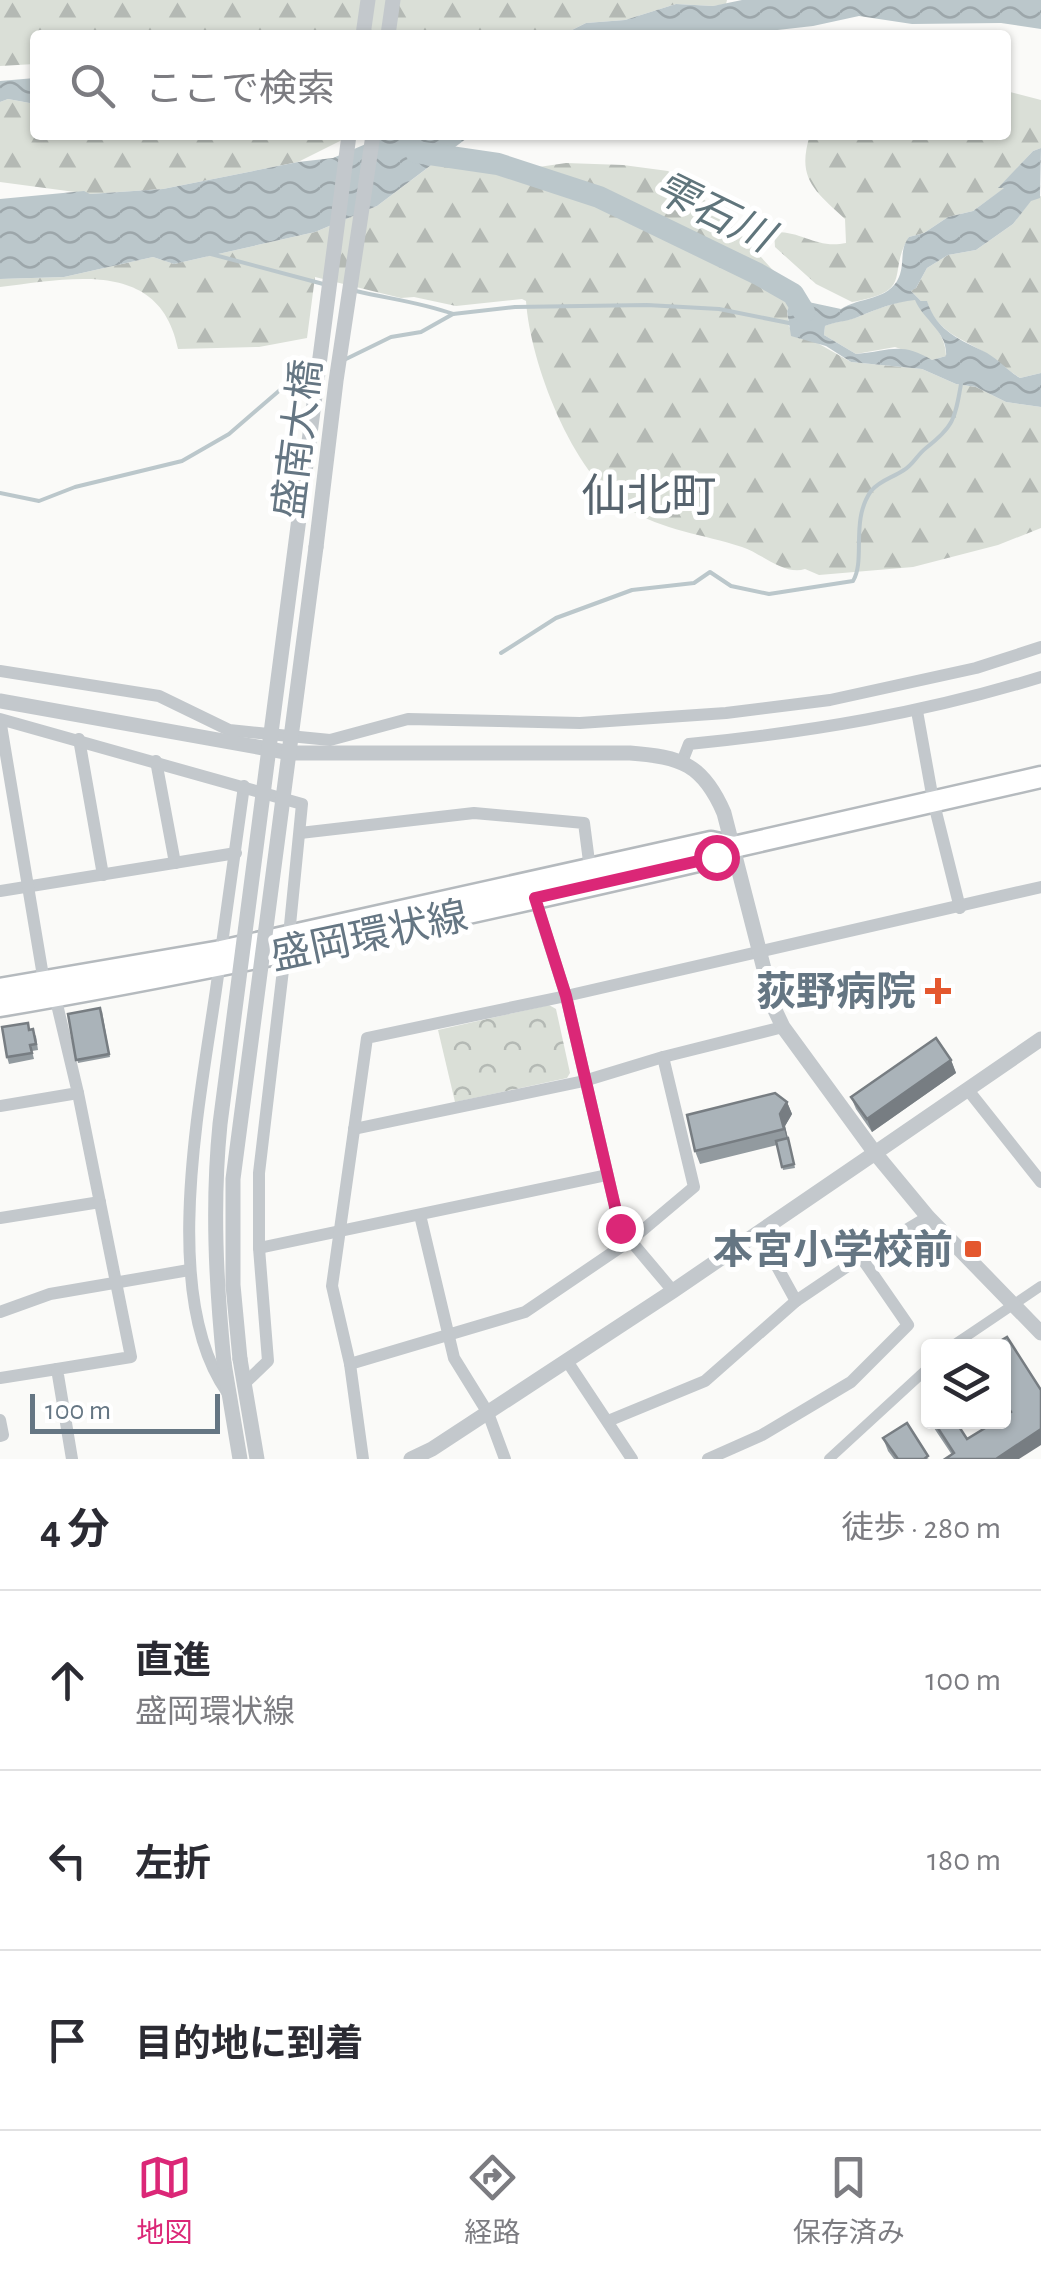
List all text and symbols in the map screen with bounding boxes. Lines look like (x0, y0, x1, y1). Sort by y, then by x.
search box (30, 30, 1011, 140)
icon: search (65, 58, 120, 113)
text: ここで検索 (145, 71, 335, 109)
water label: 雫石川 (647, 166, 783, 261)
street label: 盛南大橋 (267, 357, 329, 521)
district label: 仙北町 (581, 473, 717, 520)
route start (694, 835, 740, 881)
street label: 盛岡環状線 (267, 895, 471, 977)
place label: 荻野病院 (756, 970, 916, 1013)
marker: 荻野病院 (925, 978, 951, 1004)
route end (598, 1206, 644, 1252)
place label: 本宮小学校前 (713, 1228, 953, 1271)
marker: 本宮小学校前 (962, 1238, 984, 1260)
map controls (921, 1339, 1011, 1429)
button: layers (921, 1339, 1011, 1429)
scale bar (30, 1389, 220, 1434)
text: 100 m (45, 1397, 111, 1425)
text: 4 分 (40, 1509, 109, 1551)
text: 徒歩 · 280 m (842, 1512, 1001, 1544)
text: 直進 (135, 1643, 211, 1681)
icon: ahead (40, 1653, 95, 1708)
text: 100 m (925, 1664, 1001, 1696)
text: 盛岡環状線 (135, 1696, 295, 1728)
icon: left (40, 1833, 95, 1888)
text: 180 m (927, 1844, 1001, 1876)
text: 左折 (135, 1846, 211, 1884)
icon: arrive (40, 2013, 95, 2068)
text: 目的地に到着 (135, 2026, 363, 2064)
tab: 地図 (136, 2150, 192, 2251)
tab: 経路 (464, 2150, 521, 2251)
tab: 保存済み (793, 2150, 905, 2251)

